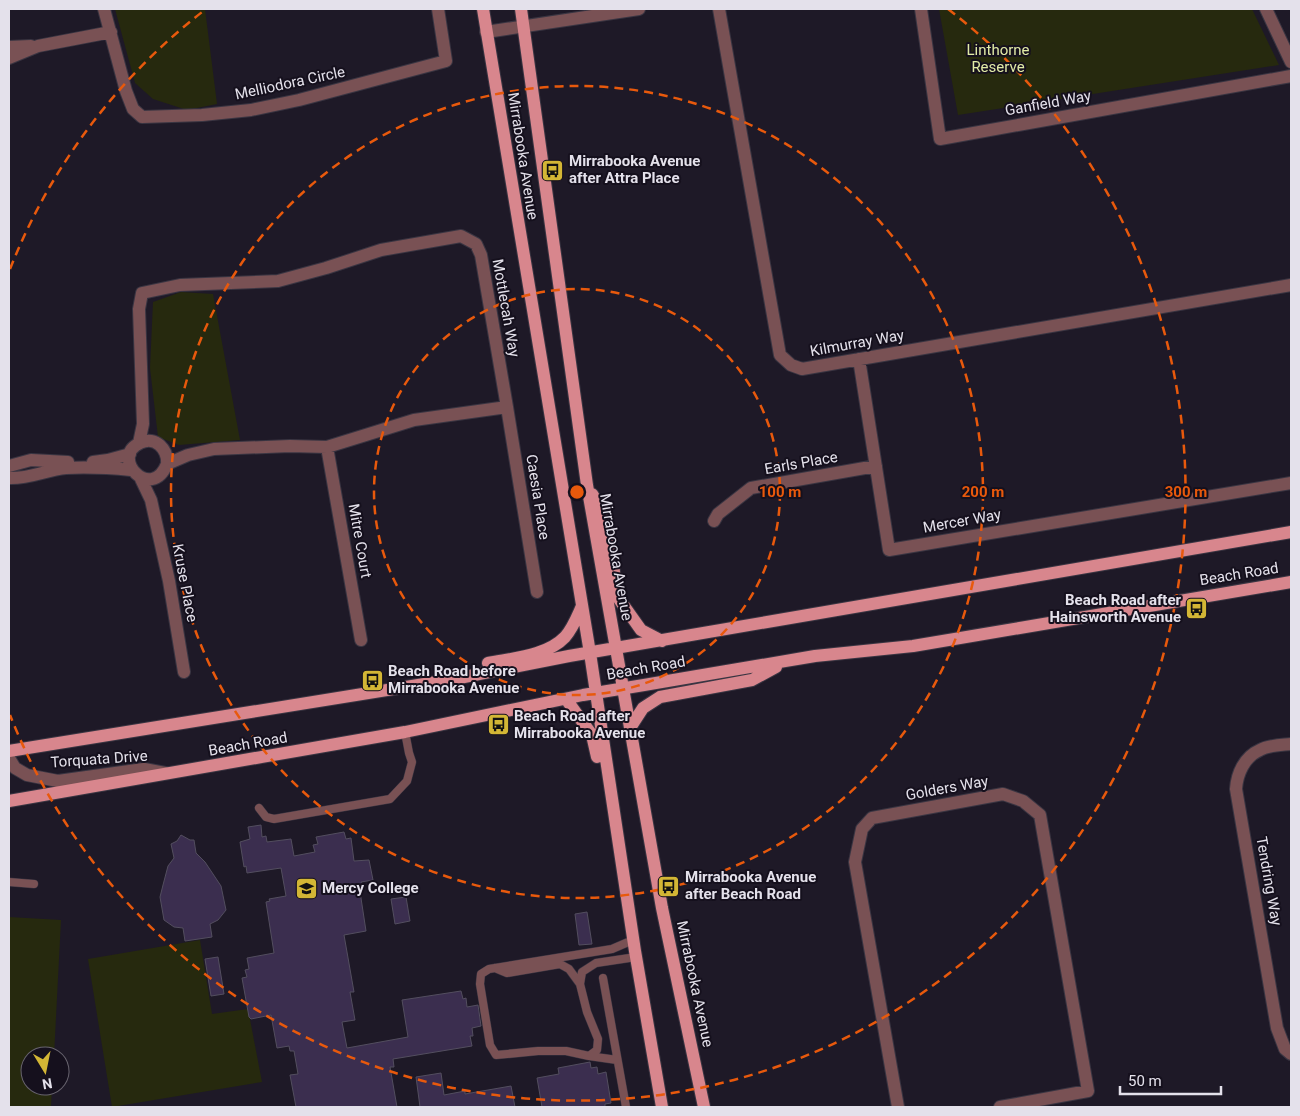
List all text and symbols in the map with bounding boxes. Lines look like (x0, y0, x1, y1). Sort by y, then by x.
park label: Linthorne Reserve (966, 41, 1030, 76)
street label: Melliodora Circle (233, 63, 347, 103)
street label: Ganfield Way (1004, 87, 1092, 119)
street label: Mirrabooka Avenue (504, 91, 542, 221)
place label: Mirrabooka Avenue after Attra Place (569, 152, 700, 187)
bus stop icon: Mirrabooka Avenue after Attra Place (541, 158, 565, 182)
street label: Mottlecah Way (489, 258, 523, 358)
street label: Kilmurray Way (809, 326, 905, 360)
street label: Earls Place (763, 448, 839, 478)
street label: Caesia Place (522, 453, 554, 541)
centre of rings (568, 483, 586, 501)
text: 100 m (759, 483, 801, 501)
text: 200 m (962, 483, 1004, 501)
text: 300 m (1165, 483, 1207, 501)
street label: Mirrabooka Avenue (596, 492, 636, 622)
street label: Mitre Court (345, 502, 375, 580)
street label: Mercer Way (922, 505, 1002, 537)
street label: Kruse Place (169, 542, 201, 624)
street label: Beach Road (1198, 559, 1280, 589)
place label: Beach Road after Hainsworth Avenue (1050, 591, 1181, 626)
bus stop icon: Beach Road after Hainsworth Avenue (1185, 597, 1209, 621)
street label: Beach Road (605, 652, 687, 684)
place label: Beach Road before Mirrabooka Avenue (388, 662, 519, 697)
bus stop icon: Beach Road before Mirrabooka Avenue (360, 668, 384, 692)
place label: Beach Road after Mirrabooka Avenue (514, 707, 645, 742)
bus stop icon: Beach Road after Mirrabooka Avenue (486, 713, 510, 737)
street label: Beach Road (207, 728, 289, 760)
street label: Torquata Drive (50, 747, 148, 771)
street label: Golders Way (904, 772, 990, 804)
street label: Tendring Way (1252, 835, 1286, 927)
place label: Mirrabooka Avenue after Beach Road (685, 868, 816, 903)
bus stop icon: Mirrabooka Avenue after Beach Road (657, 874, 681, 898)
school or university icon: Mercy College (294, 876, 318, 900)
place label: Mercy College (322, 879, 419, 897)
street label: Mirrabooka Avenue (673, 919, 717, 1049)
north arrow (20, 1046, 70, 1096)
scale bar (1120, 1064, 1221, 1096)
text: 50 m (1128, 1072, 1162, 1090)
text: N (41, 1075, 54, 1093)

